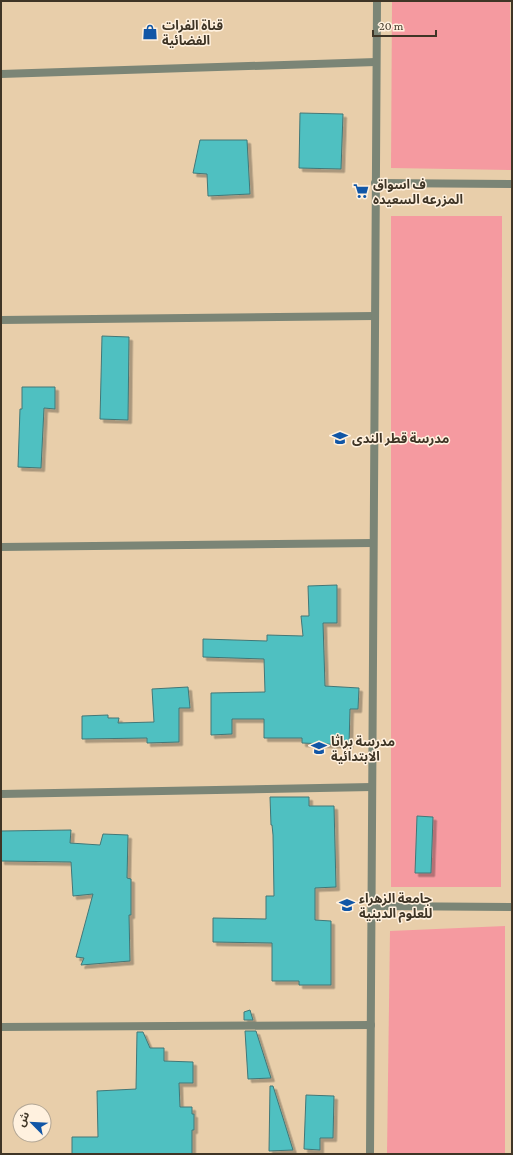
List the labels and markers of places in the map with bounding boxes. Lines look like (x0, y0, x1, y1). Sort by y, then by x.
place label: قناة الفرات الفضائية (162, 18, 223, 48)
shop icon: قناة الفرات الفضائية (141, 23, 159, 41)
place label: ف اسواق المزرعه السعيده (373, 177, 463, 207)
supermarket icon: ف اسواق المزرعه السعيده (352, 182, 370, 200)
school or university icon: مدرسة قطر الندى (331, 429, 349, 447)
place label: مدرسة قطر الندى (352, 431, 449, 446)
place label: مدرسة براثا الابتدائية (331, 734, 395, 764)
school or university icon: مدرسة براثا الابتدائية (310, 739, 328, 757)
place label: جامعة الزهراء للعلوم الدينية (359, 891, 433, 923)
school or university icon: جامعة الزهراء للعلوم الدينية (338, 896, 356, 914)

